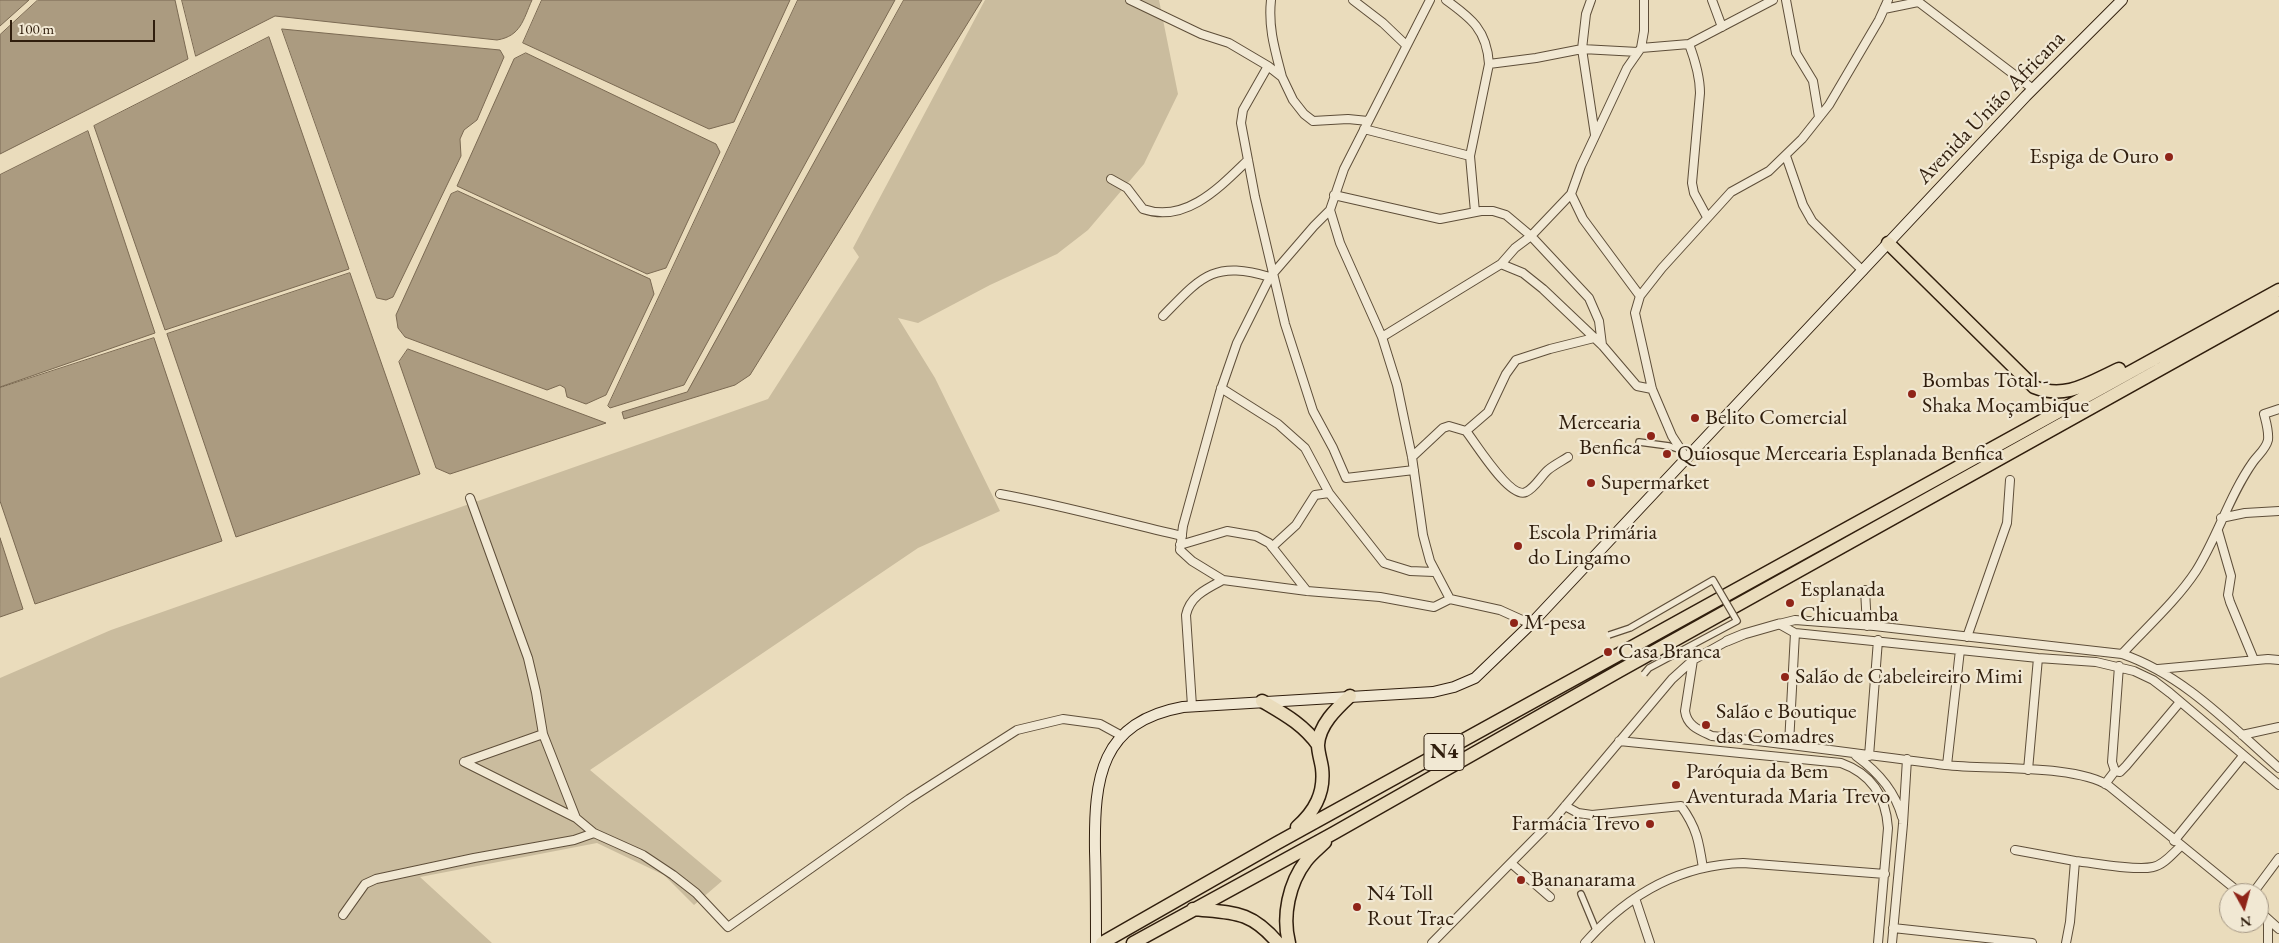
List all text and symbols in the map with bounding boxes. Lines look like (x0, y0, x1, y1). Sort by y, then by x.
scale bar (12, 10, 158, 42)
text: 100 m (18, 19, 54, 38)
street label: Avenida União Africana (1911, 26, 2071, 190)
place label: Espiga de Ouro (2029, 144, 2159, 170)
marker: Espiga de Ouro (2163, 151, 2175, 163)
place label: Bombas Total - Shaka Moçambique (1922, 368, 2089, 420)
marker: Bombas Total - Shaka Moçambique (1906, 388, 1918, 400)
place label: Belito Comercial (1705, 405, 1847, 431)
place label: Mercearia Benfica (1558, 410, 1641, 462)
marker: Belito Comercial (1689, 412, 1701, 424)
marker: Mercearia Benfica (1645, 430, 1657, 442)
place label: Quiosque Mercearia Esplanada Benfica (1677, 441, 2003, 467)
marker: Quiosque Mercearia Esplanada Benfica (1661, 448, 1673, 460)
place label: Supermarket (1601, 470, 1709, 496)
marker: Supermarket (1585, 477, 1597, 489)
place label: Escola Primária do Lingamo (1528, 520, 1657, 572)
marker: Escola Primária do Lingamo (1512, 540, 1524, 552)
place label: Esplanada Chicuamba (1800, 577, 1898, 628)
marker: Esplanada Chicuamba (1784, 597, 1796, 609)
place label: M-pesa (1524, 610, 1586, 636)
marker: M-pesa (1508, 617, 1520, 629)
place label: Casa Branca (1618, 639, 1721, 665)
marker: Casa Branca (1602, 646, 1614, 658)
place label: Salão de Cabeleireiro Mimi (1795, 664, 2023, 690)
marker: Salão de Cabeleireiro Mimi (1779, 671, 1791, 683)
place label: Salão e Boutique das Comadres (1716, 699, 1857, 750)
marker: Salão e Boutique das Comadres (1700, 719, 1712, 731)
road number: N4 (1424, 734, 1464, 770)
place label: Paróquia da Bem Aventurada Maria Trevo (1686, 759, 1890, 810)
marker: Paróquia da Bem Aventurada Maria Trevo (1670, 779, 1682, 791)
place label: Farmácia Trevo (1511, 811, 1640, 837)
marker: Farmácia Trevo (1644, 818, 1656, 830)
place label: Bananarama (1531, 867, 1635, 893)
marker: Bananarama (1515, 874, 1527, 886)
place label: N4 Toll Rout Trac (1367, 881, 1454, 932)
north arrow (2219, 883, 2269, 933)
marker: N4 Toll Rout Trac (1351, 901, 1363, 913)
text: N (2239, 912, 2252, 932)

